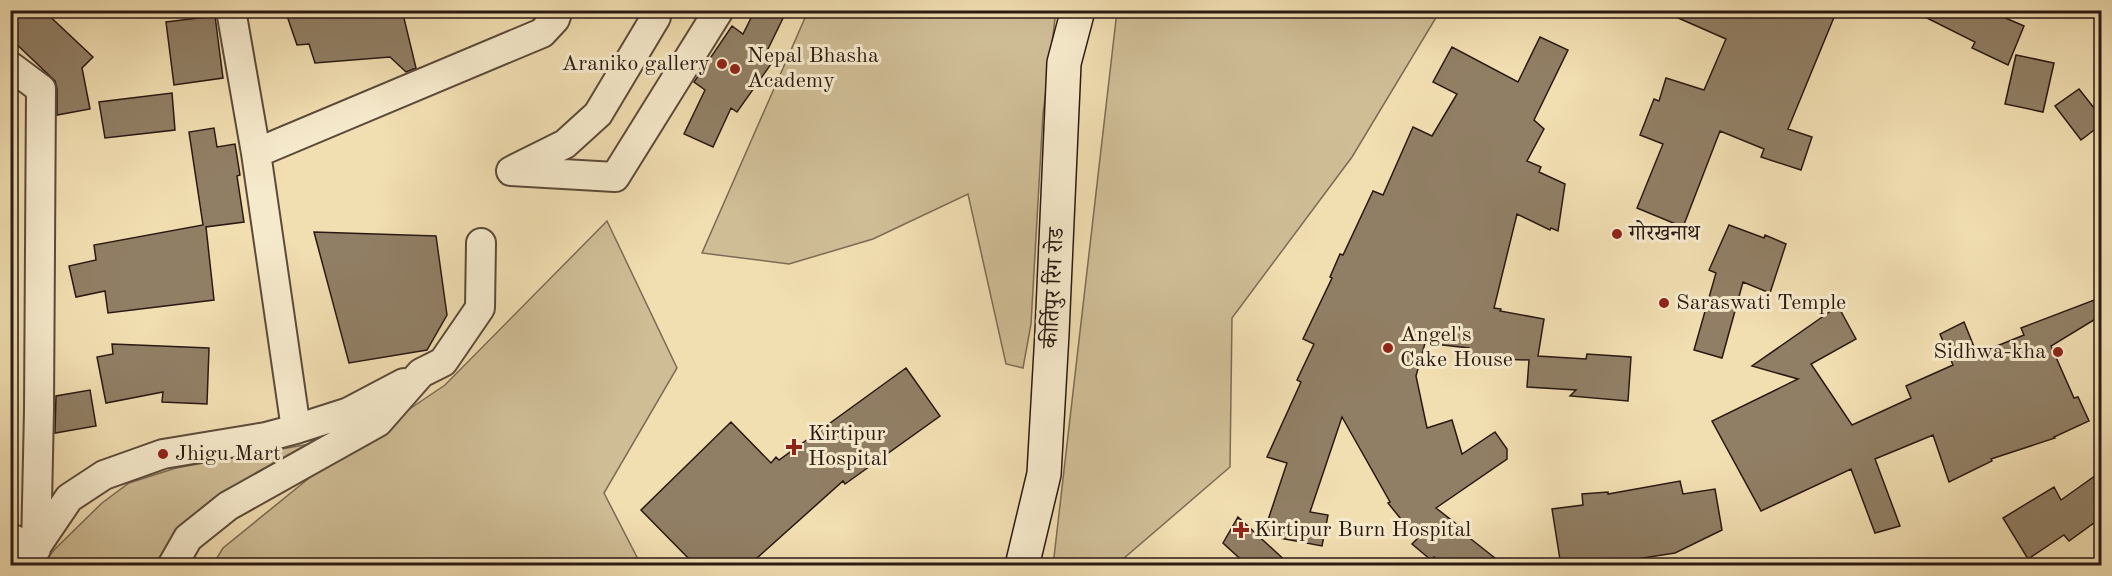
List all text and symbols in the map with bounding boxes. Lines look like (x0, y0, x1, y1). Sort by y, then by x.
place label: Nepal Bhasha Academy (747, 45, 879, 92)
place label: Araniko gallery (562, 53, 710, 75)
marker: Araniko gallery (715, 57, 729, 71)
marker: Nepal Bhasha Academy (728, 62, 742, 76)
place label: गोरखनाथ (1628, 220, 1701, 245)
street label: कीर्तिपुर रिंग रोड (1037, 226, 1070, 350)
marker: गोरखनाथ (1610, 227, 1624, 241)
place label: Saraswati Temple (1676, 292, 1846, 314)
marker: Saraswati Temple (1657, 296, 1671, 310)
place label: Angel's Cake House (1400, 324, 1513, 371)
marker: Angel's Cake House (1381, 341, 1395, 355)
place label: Sidhwa-kha (1933, 341, 2046, 363)
marker: Sidhwa-kha (2051, 345, 2065, 359)
place label: Kirtipur Hospital (808, 423, 888, 470)
marker: Kirtipur Hospital (785, 438, 803, 456)
place label: Jhigu Mart (175, 443, 281, 465)
marker: Jhigu Mart (156, 447, 170, 461)
place label: Kirtipur Burn Hospital (1254, 519, 1471, 541)
marker: Kirtipur Burn Hospital (1232, 521, 1250, 539)

